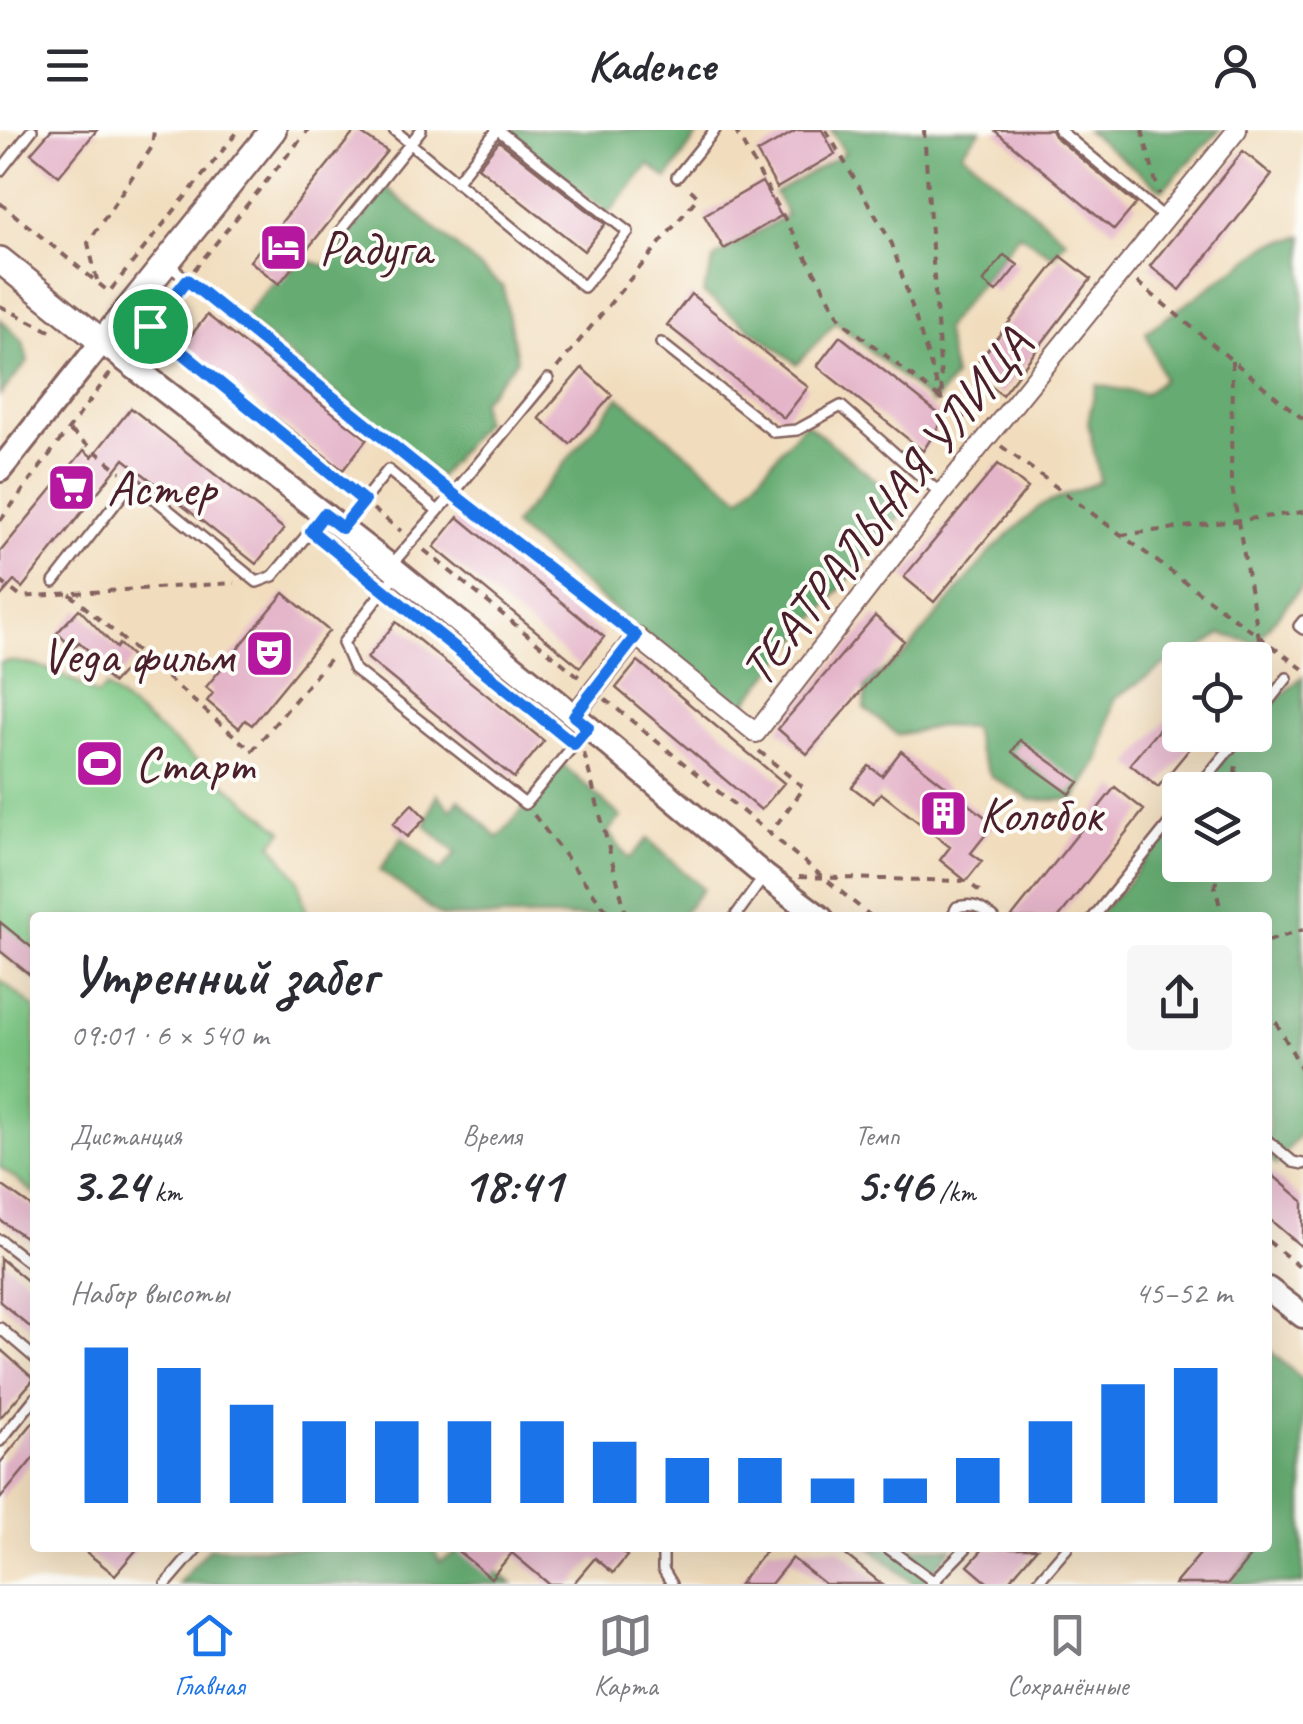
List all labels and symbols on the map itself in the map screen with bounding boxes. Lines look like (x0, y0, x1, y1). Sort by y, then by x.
place label: Радуга (319, 217, 436, 280)
hotel icon: Радуга (258, 221, 310, 273)
pin (108, 284, 193, 369)
street label: ТЕАТРАЛЬНАЯ УЛИЦА (726, 315, 1045, 698)
place label: Астер (107, 457, 219, 520)
supermarket icon: Астер (46, 461, 98, 513)
place label: Vega фильм (41, 624, 236, 687)
theatre icon: Vega фильм (243, 628, 295, 680)
place label: Старт (135, 733, 257, 796)
sports icon: Старт (74, 737, 126, 789)
place label: Колобок (979, 783, 1105, 846)
building icon: Колобок (918, 787, 970, 839)

